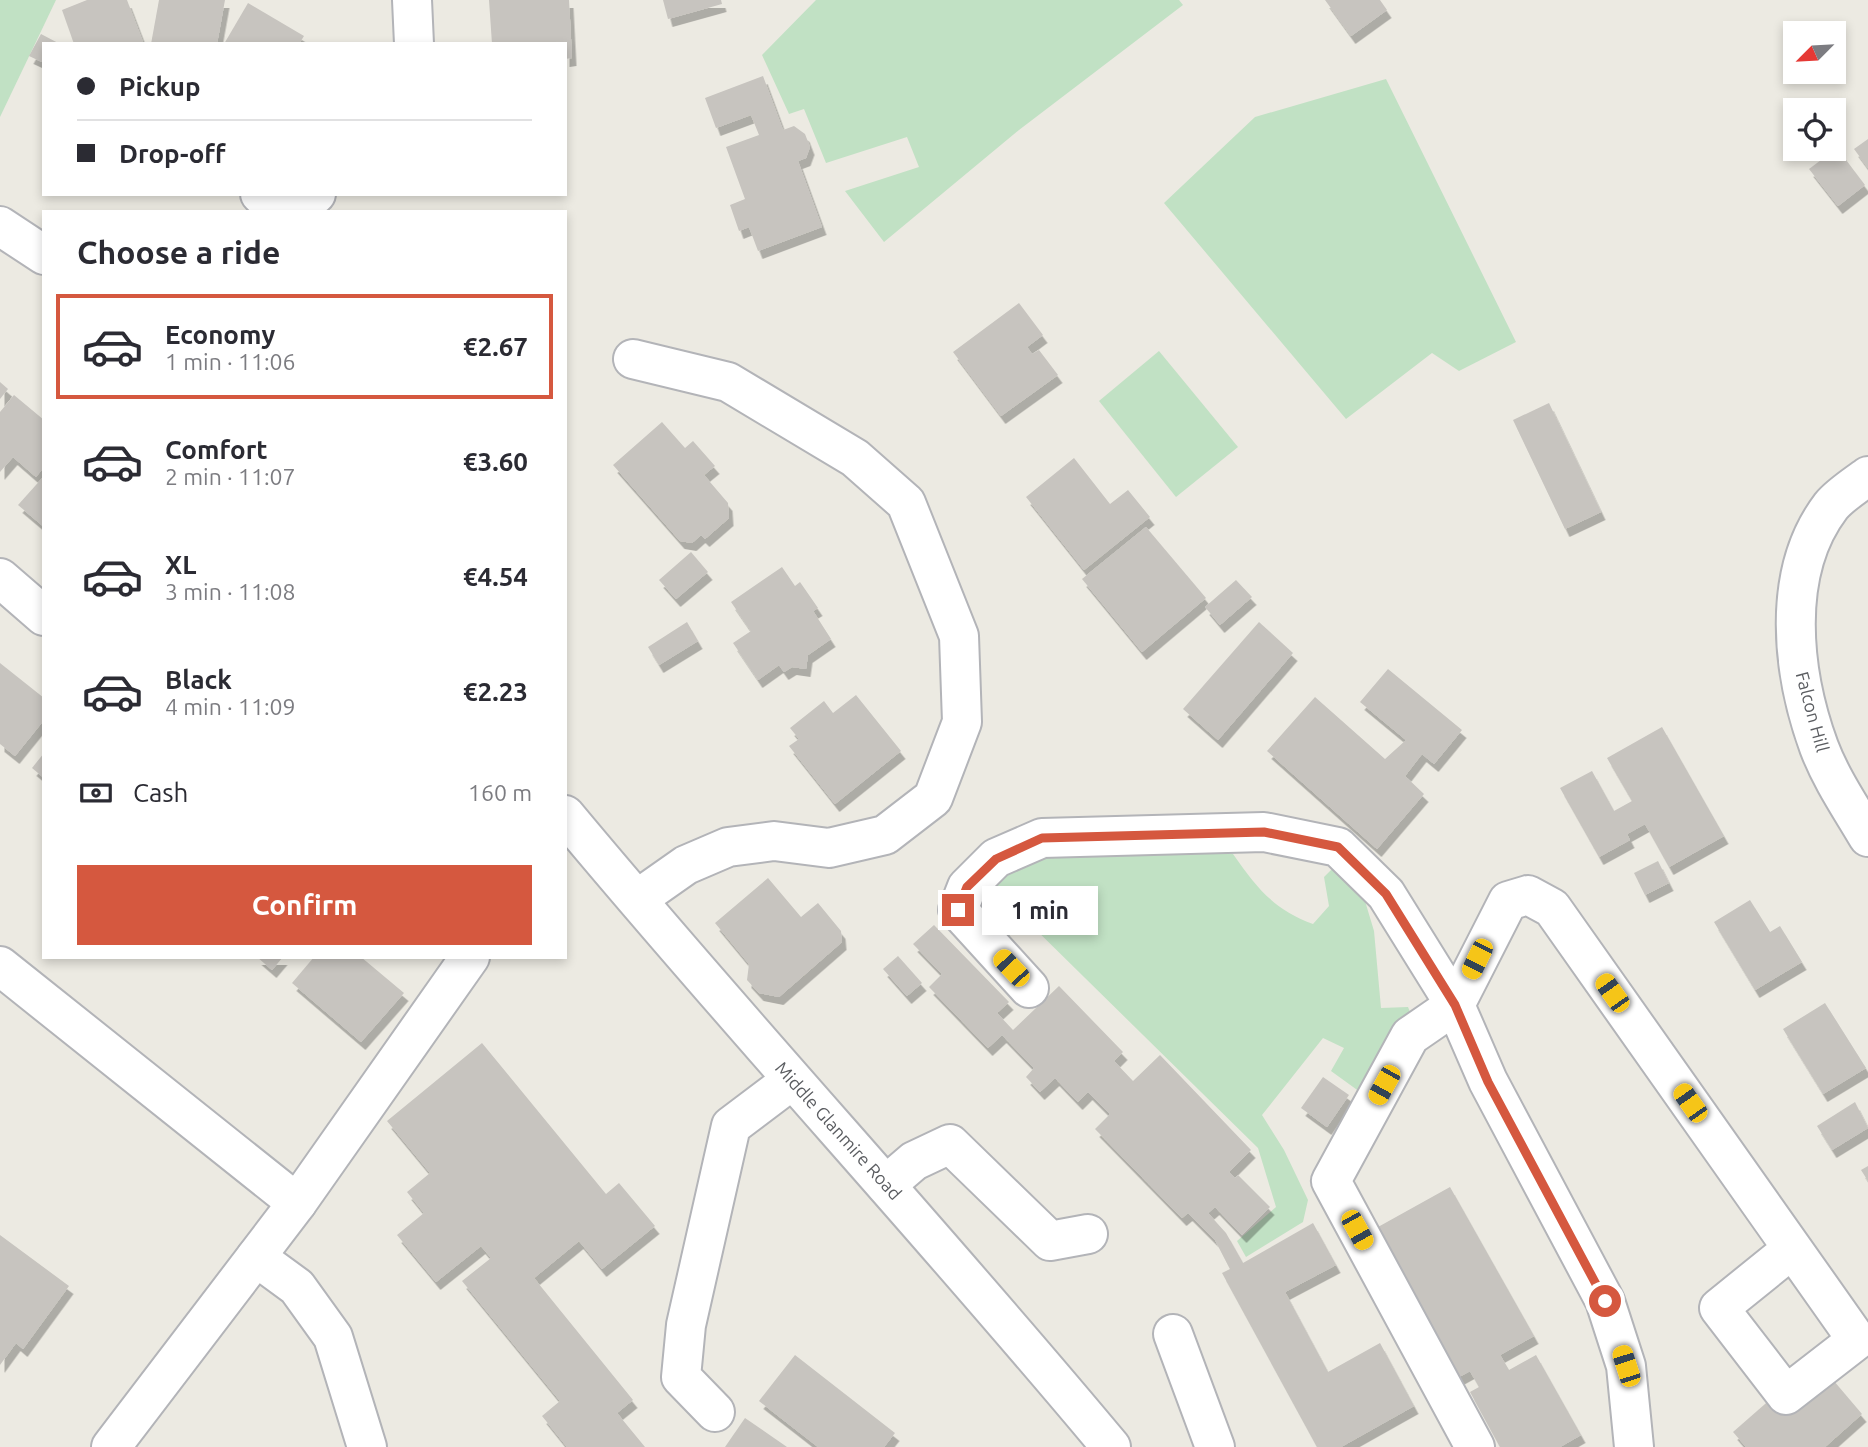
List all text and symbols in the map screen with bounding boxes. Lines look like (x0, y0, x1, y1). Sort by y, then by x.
north arrow (1783, 21, 1846, 84)
map controls (1783, 21, 1846, 161)
text: Pickup (119, 72, 201, 101)
button: locate (1783, 98, 1846, 161)
text: Drop-off (119, 139, 226, 168)
text: Choose a ride (77, 234, 280, 270)
icon: car (81, 315, 144, 378)
text: Economy (165, 320, 275, 349)
text: €2.67 (463, 332, 528, 361)
text: 1 min · 11:06 (165, 349, 296, 374)
icon: car (81, 430, 144, 493)
text: Comfort (165, 435, 268, 464)
text: €3.60 (463, 447, 528, 476)
text: 2 min · 11:07 (165, 464, 296, 489)
icon: car (81, 545, 144, 608)
text: XL (165, 550, 196, 579)
text: €4.54 (463, 562, 528, 591)
text: 3 min · 11:08 (165, 579, 296, 604)
icon: car (81, 660, 144, 723)
text: Black (165, 665, 232, 694)
street label: Falcon Hill (1793, 669, 1833, 754)
text: €2.23 (463, 677, 528, 706)
text: 4 min · 11:09 (165, 694, 296, 719)
icon: cash (77, 774, 115, 812)
text: Cash (133, 778, 188, 807)
text: 160 m (468, 780, 532, 805)
button: Confirm (77, 865, 532, 945)
callout: 1 min (982, 886, 1098, 934)
route end (942, 894, 974, 926)
text: 1 min (1011, 898, 1069, 923)
car (1459, 936, 1496, 982)
car (989, 945, 1034, 991)
car (1592, 970, 1633, 1016)
street label: Middle Glanmire Road (772, 1057, 906, 1203)
car (1365, 1062, 1404, 1108)
car (1670, 1080, 1711, 1126)
car (1338, 1207, 1377, 1253)
route start (1589, 1285, 1621, 1317)
car (1610, 1343, 1643, 1389)

